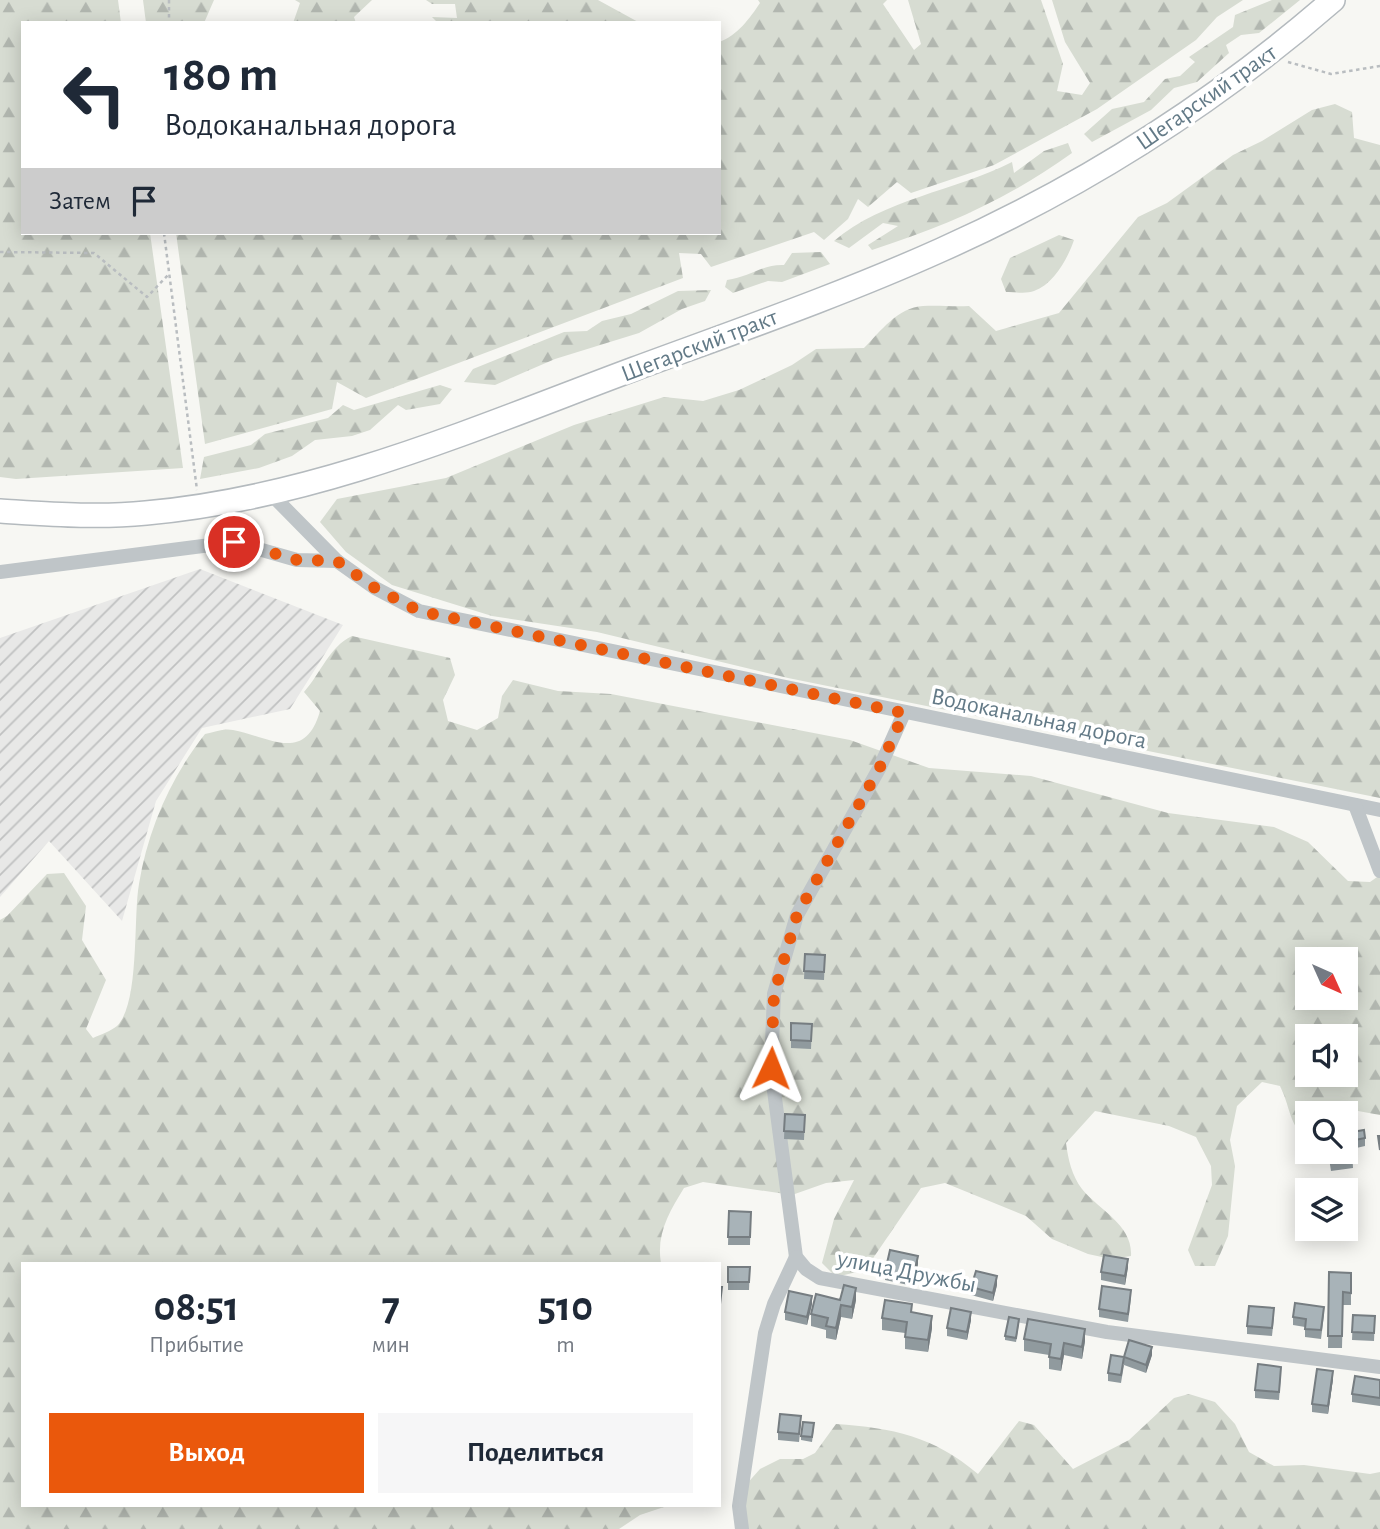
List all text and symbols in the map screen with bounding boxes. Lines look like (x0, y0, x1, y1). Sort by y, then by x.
street label: Шегарский тракт (1132, 40, 1281, 155)
icon: left (49, 49, 140, 140)
text: 180 m (164, 51, 278, 100)
text: Водоканальная дорога (164, 109, 457, 141)
icon: arrive (125, 182, 163, 220)
text: Затем (49, 188, 111, 214)
street label: Шегарский тракт (618, 305, 781, 387)
pin (204, 512, 264, 572)
icon: arrive (215, 523, 253, 561)
street label: Водоканальная дорога (929, 684, 1149, 754)
north arrow (1295, 947, 1358, 1010)
map controls (1295, 947, 1358, 1241)
button: sound (1295, 1024, 1358, 1087)
position arrow (734, 1031, 808, 1105)
button: search (1295, 1101, 1358, 1164)
button: layers (1295, 1178, 1358, 1241)
street label: улица Дружбы (834, 1247, 978, 1297)
text: 08:51 (154, 1286, 239, 1328)
text: 7 (382, 1286, 400, 1328)
text: 510 (538, 1286, 593, 1328)
text: Прибытие (149, 1334, 244, 1357)
text: мин (372, 1334, 410, 1357)
text: m (556, 1334, 575, 1357)
button: Выход (49, 1413, 364, 1493)
button: Поделиться (378, 1413, 693, 1493)

